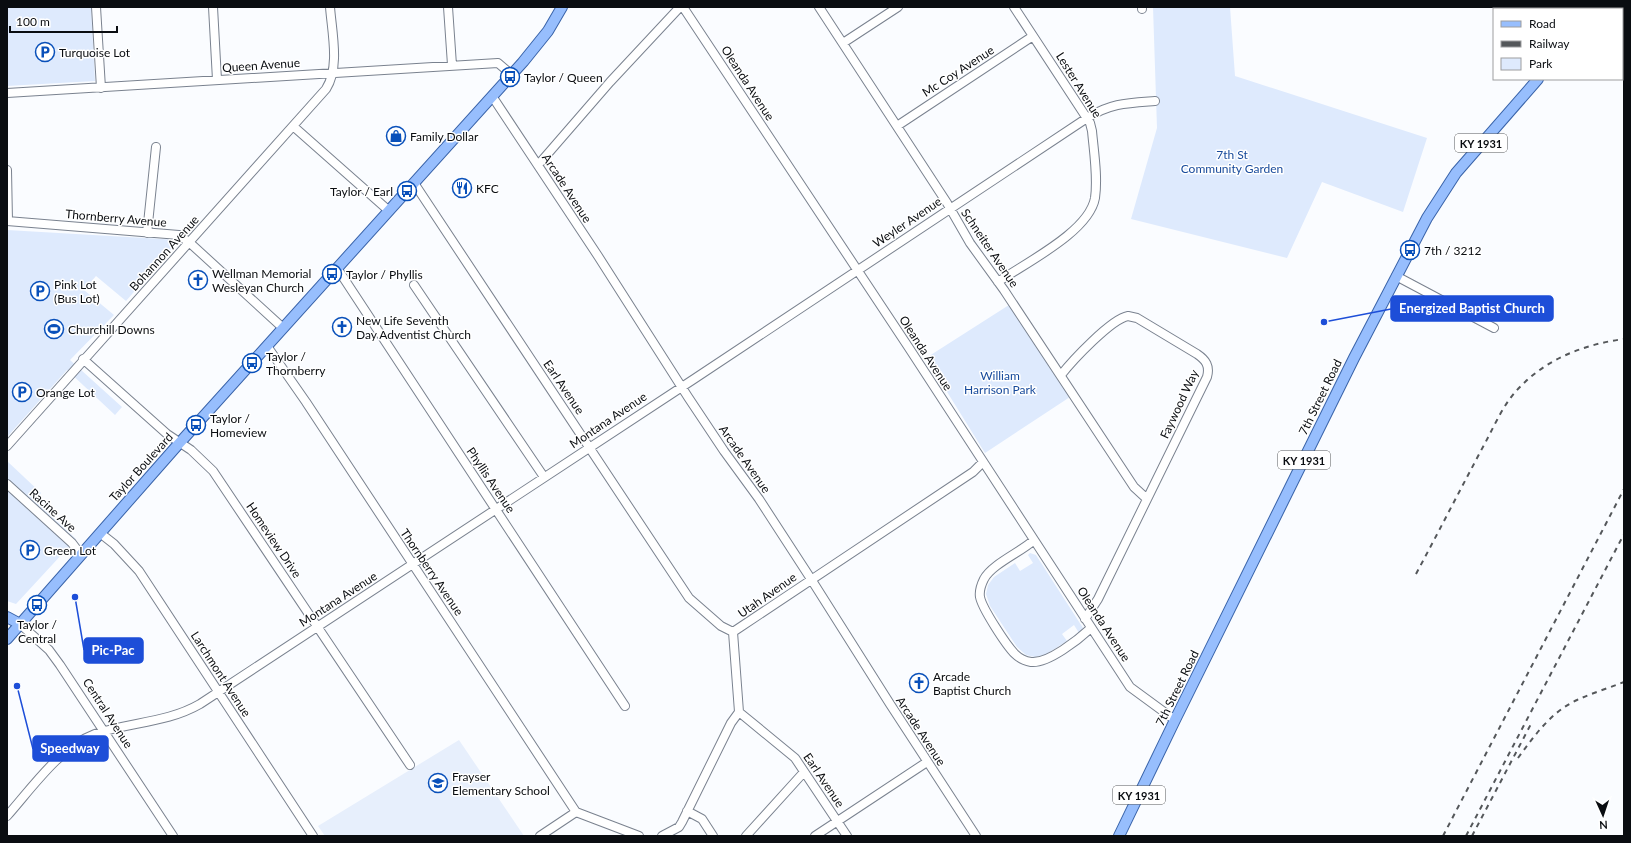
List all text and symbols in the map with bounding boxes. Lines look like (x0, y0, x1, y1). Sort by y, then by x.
scale bar (10, 8, 117, 34)
legend (1493, 8, 1623, 80)
text: 100 m (16, 14, 50, 29)
text: Road (1529, 16, 1556, 31)
text: Railway (1529, 36, 1570, 51)
parking icon: Turquoise Lot (34, 41, 56, 63)
street label: Mc Coy Avenue (919, 42, 997, 100)
street label: Oleanda Avenue (718, 43, 778, 123)
place label: Turquoise Lot (59, 45, 131, 60)
street label: Lester Avenue (1053, 49, 1105, 121)
street label: Queen Avenue (222, 55, 300, 75)
text: Park (1529, 56, 1553, 71)
bus stop icon: Taylor / Queen (499, 66, 521, 88)
place label: Taylor / Queen (524, 70, 603, 85)
shop icon: Family Dollar (385, 125, 407, 147)
place label: Family Dollar (410, 129, 479, 144)
road number: KY 1931 (1455, 134, 1507, 152)
park label: 7th St Community Garden (1181, 147, 1283, 176)
street label: Arcade Avenue (539, 151, 595, 225)
restaurant icon: KFC (451, 177, 473, 199)
bus stop icon: Taylor / Earl (396, 180, 418, 202)
place label: KFC (476, 181, 499, 196)
place label: Taylor / Earl (330, 184, 393, 199)
street label: Weyler Avenue (870, 193, 944, 251)
street label: Thornberry Avenue (65, 206, 167, 230)
street label: Schneiter Avenue (958, 206, 1022, 290)
street label: Bohannon Avenue (126, 212, 202, 294)
bus stop icon: 7th / 3212 (1399, 239, 1421, 261)
place label: 7th / 3212 (1424, 243, 1481, 258)
bus stop icon: Taylor / Phyllis (321, 263, 343, 285)
place label: Wellman Memorial Wesleyan Church (212, 266, 311, 295)
place label: Taylor / Phyllis (346, 267, 423, 282)
church icon: Wellman Memorial Wesleyan Church (187, 269, 209, 291)
place label: Pink Lot (Bus Lot) (54, 277, 100, 306)
parking icon: Pink Lot (Bus Lot) (29, 280, 51, 302)
callout: Energized Baptist Church (1391, 296, 1553, 321)
text: Energized Baptist Church (1399, 300, 1545, 316)
place label: New Life Seventh Day Adventist Church (356, 313, 471, 342)
street label: Oleanda Avenue (896, 313, 956, 393)
church icon: New Life Seventh Day Adventist Church (331, 316, 353, 338)
sports icon: Churchill Downs (43, 318, 65, 340)
place label: Churchill Downs (68, 322, 155, 337)
place label: Taylor / Thornberry (266, 349, 326, 378)
bus stop icon: Taylor / Thornberry (241, 352, 263, 374)
street label: Earl Avenue (540, 357, 588, 417)
street label: 7th Street Road (1295, 357, 1345, 437)
street label: Faywood Way (1157, 366, 1202, 441)
park label: William Harrison Park (964, 368, 1037, 397)
parking icon: Orange Lot (11, 381, 33, 403)
place label: Orange Lot (36, 385, 95, 400)
street label: Montana Avenue (567, 389, 649, 451)
place label: Taylor / Homeview (210, 411, 267, 440)
bus stop icon: Taylor / Homeview (185, 414, 207, 436)
street label: Arcade Avenue (716, 422, 774, 496)
street label: Taylor Boulevard (106, 429, 176, 505)
street label: Phyllis Avenue (464, 444, 518, 516)
road number: KY 1931 (1278, 451, 1330, 469)
street label: Racine Ave (27, 485, 79, 535)
street label: Homeview Drive (243, 499, 305, 581)
street label: Thornberry Avenue (397, 526, 467, 618)
parking icon: Green Lot (19, 539, 41, 561)
place label: Green Lot (44, 543, 97, 558)
street label: Montana Avenue (296, 568, 380, 630)
street label: Utah Avenue (735, 569, 799, 621)
street label: Oleanda Avenue (1074, 584, 1134, 664)
bus stop icon: Taylor / Central (26, 594, 48, 616)
place label: Taylor / Central (17, 617, 58, 646)
street label: Larchmont Avenue (188, 629, 254, 719)
callout: Pic-Pac (84, 638, 143, 663)
text: Pic-Pac (91, 642, 135, 658)
street label: 7th Street Road (1152, 648, 1202, 728)
place label: Arcade Baptist Church (933, 669, 1011, 698)
church icon: Arcade Baptist Church (908, 672, 930, 694)
street label: Central Avenue (80, 675, 136, 751)
street label: Arcade Avenue (893, 694, 949, 768)
callout: Speedway (33, 736, 108, 761)
text: Speedway (40, 740, 100, 756)
street label: Earl Avenue (800, 750, 848, 810)
place label: Frayser Elementary School (452, 769, 550, 798)
school or university icon: Frayser Elementary School (427, 772, 449, 794)
road number: KY 1931 (1113, 786, 1165, 804)
north arrow (1583, 795, 1623, 835)
text: N (1599, 819, 1608, 832)

